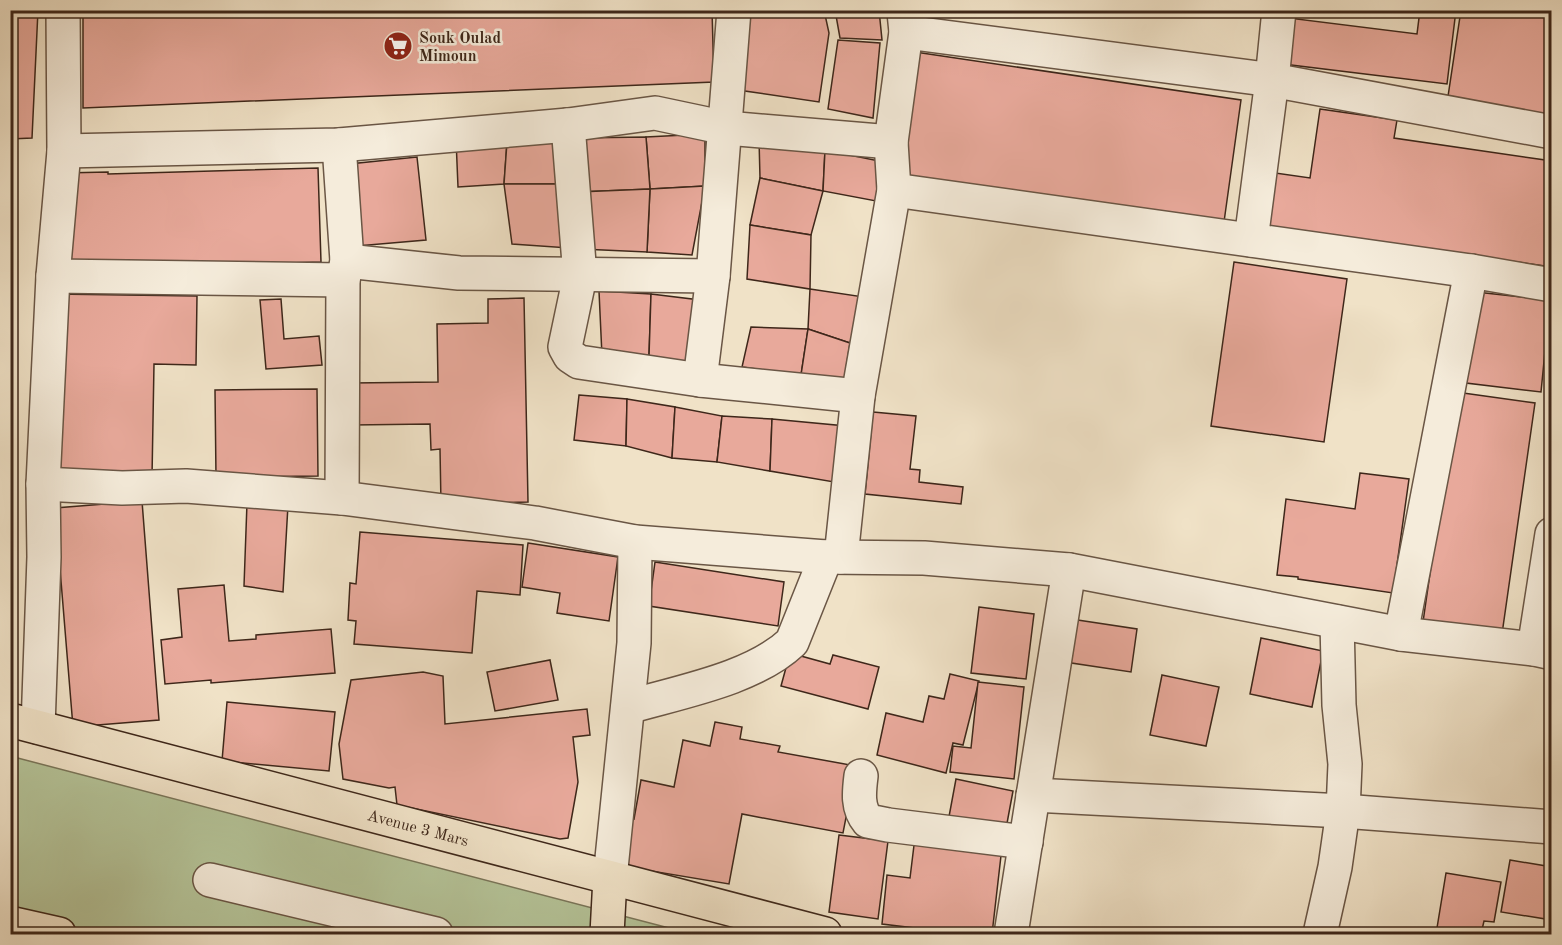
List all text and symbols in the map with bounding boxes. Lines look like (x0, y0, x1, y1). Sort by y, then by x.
supermarket icon: Souk Oulad Mimoun (382, 30, 414, 62)
place label: Souk Oulad Mimoun (419, 31, 501, 65)
street label: Avenue 3 Mars (365, 808, 470, 850)

